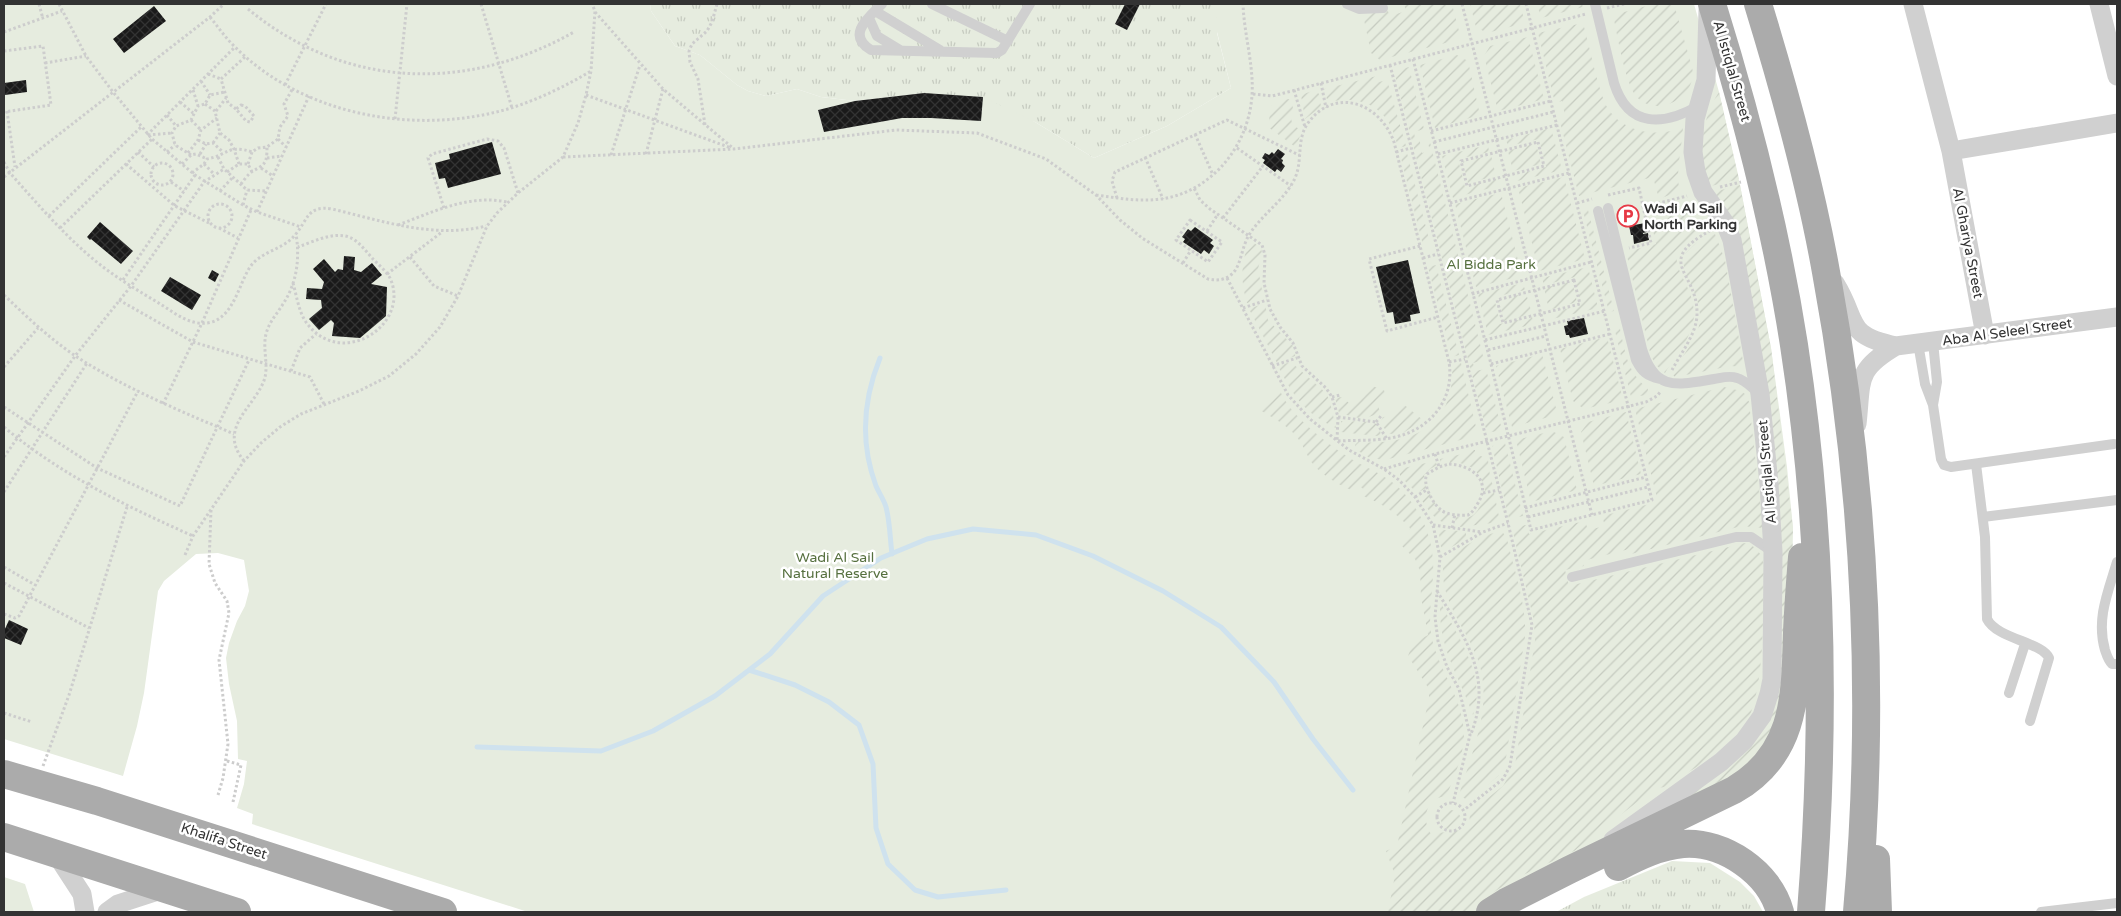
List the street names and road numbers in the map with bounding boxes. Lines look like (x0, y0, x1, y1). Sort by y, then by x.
street label: Al Istiqlal Street (1709, 19, 1755, 124)
street label: Al Ghariya Street (1949, 186, 1987, 300)
street label: Aba Al Seleel Street (1941, 314, 2074, 350)
street label: Al Istiqlal Street (1754, 419, 1780, 525)
street label: Khalifa Street (179, 819, 270, 863)

